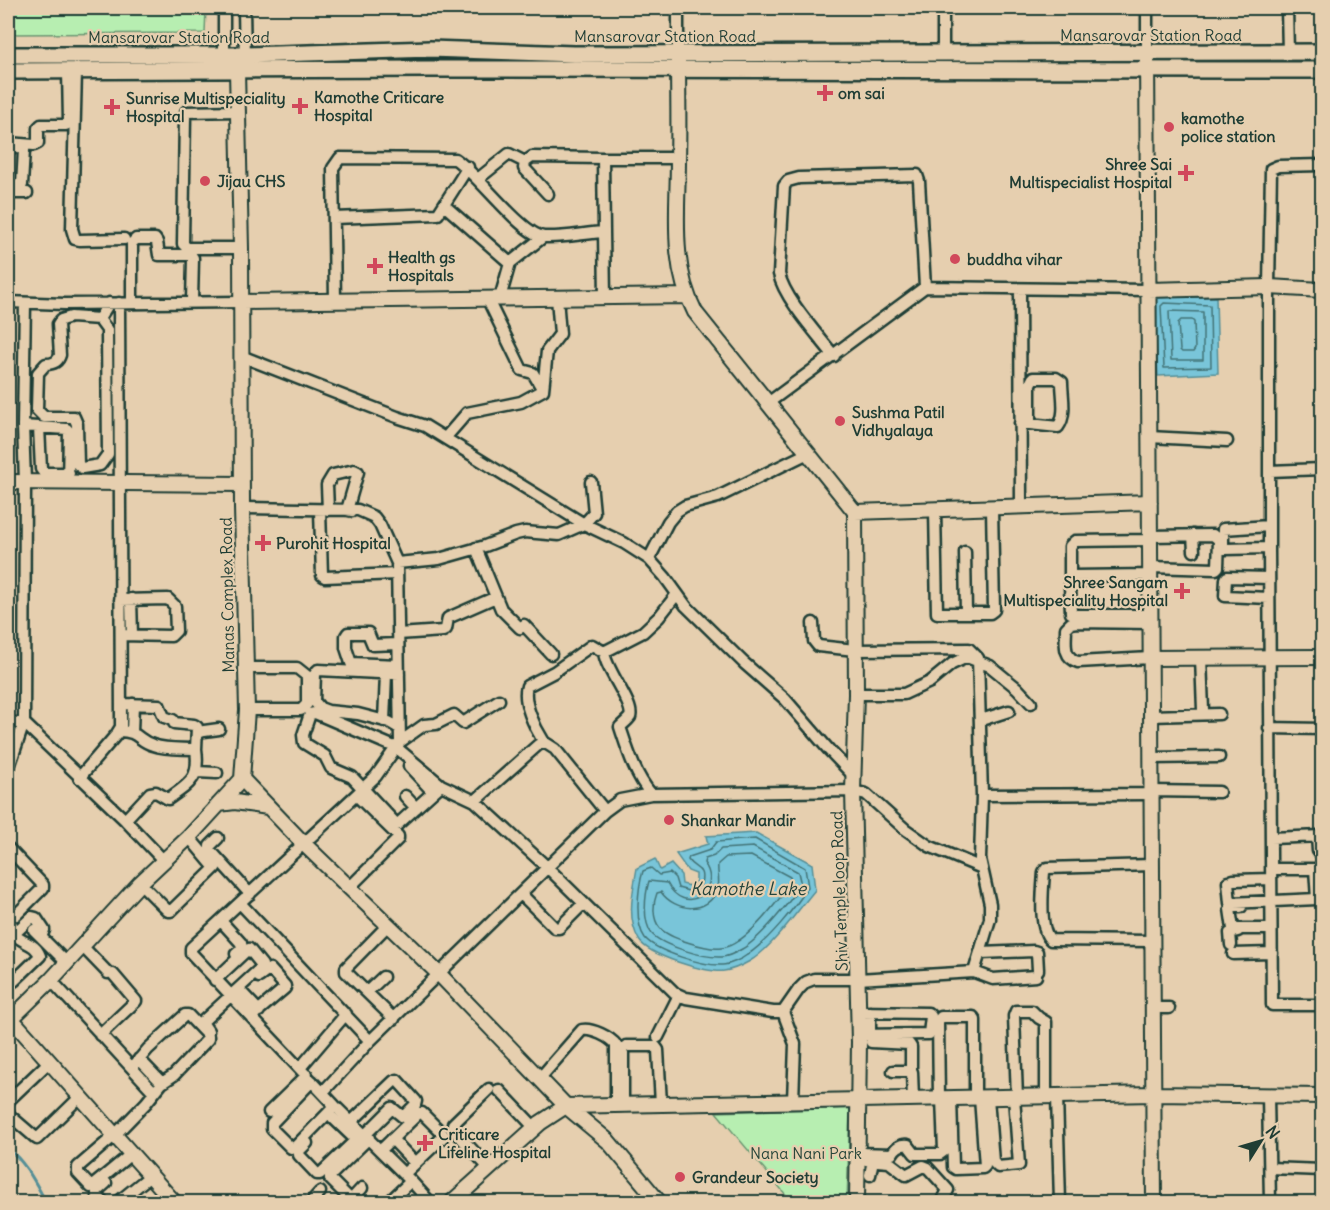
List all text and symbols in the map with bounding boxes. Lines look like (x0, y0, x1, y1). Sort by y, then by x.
street label: Mansarovar Station Road (1060, 25, 1242, 45)
street label: Mansarovar Station Road (574, 26, 756, 46)
street label: Mansarovar Station Road (88, 27, 270, 47)
place label: om sai (838, 83, 885, 103)
marker: om sai (816, 84, 834, 102)
place label: Kamothe Criticare Hospital (314, 87, 445, 126)
place label: Sunrise Multispeciality Hospital (126, 88, 286, 127)
marker: Kamothe Criticare Hospital (291, 97, 309, 115)
marker: Sunrise Multispeciality Hospital (103, 98, 121, 116)
place label: kamothe police station (1181, 108, 1276, 147)
marker: kamothe police station (1162, 120, 1176, 134)
place label: Shree Sai Multispecialist Hospital (1009, 154, 1172, 193)
marker: Shree Sai Multispecialist Hospital (1177, 164, 1195, 182)
place label: Jijau CHS (217, 171, 286, 191)
marker: Jijau CHS (198, 174, 212, 188)
place label: Health gs Hospitals (388, 247, 455, 286)
place label: buddha vihar (967, 249, 1063, 269)
marker: buddha vihar (948, 252, 962, 266)
marker: Health gs Hospitals (366, 257, 384, 275)
place label: Sushma Patil Vidhyalaya (852, 402, 945, 441)
marker: Sushma Patil Vidhyalaya (833, 414, 847, 428)
street label: Manas Complex Road (216, 517, 238, 673)
place label: Purohit Hospital (276, 533, 391, 554)
marker: Purohit Hospital (254, 534, 272, 552)
place label: Shree Sangam Multispeciality Hospital (1003, 572, 1168, 611)
marker: Shree Sangam Multispeciality Hospital (1173, 582, 1191, 600)
place label: Shankar Mandir (681, 810, 796, 830)
street label: Shiv Temple loop Road (826, 811, 852, 971)
marker: Shankar Mandir (662, 813, 676, 827)
water label: Kamothe Lake (690, 877, 807, 900)
north arrow (1231, 1111, 1291, 1171)
text: N (1262, 1122, 1284, 1142)
place label: Criticare Lifeline Hospital (438, 1124, 551, 1163)
marker: Criticare Lifeline Hospital (416, 1134, 434, 1152)
park label: Nana Nani Park (750, 1143, 862, 1163)
place label: Grandeur Society (692, 1167, 819, 1188)
marker: Grandeur Society (673, 1170, 687, 1184)

